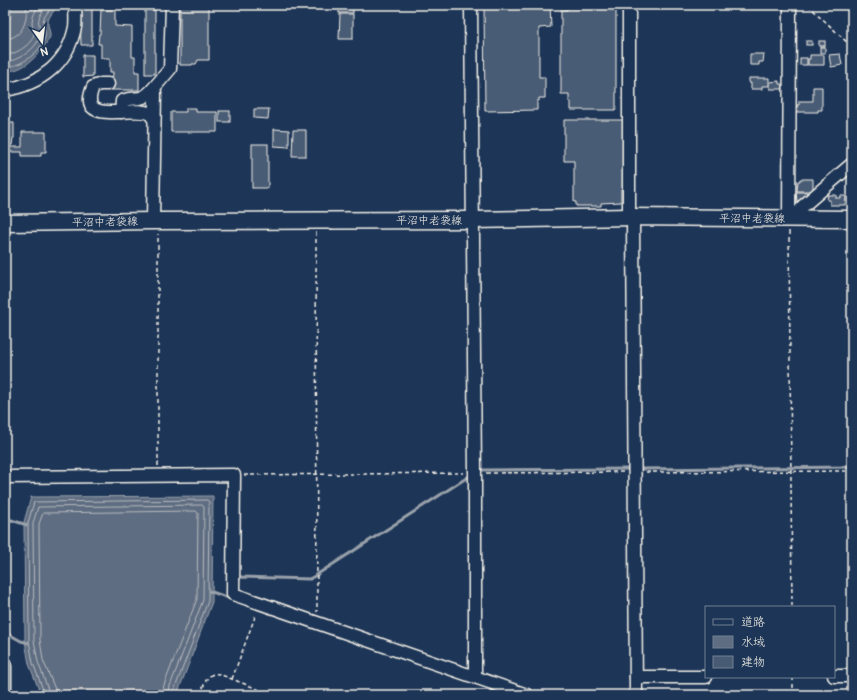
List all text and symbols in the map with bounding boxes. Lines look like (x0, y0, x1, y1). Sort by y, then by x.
north arrow (22, 22, 62, 62)
text: N (39, 44, 49, 59)
street label: 平沼中老袋線 (719, 212, 785, 225)
street label: 平沼中老袋線 (396, 214, 462, 227)
street label: 平沼中老袋線 (72, 215, 138, 229)
legend (705, 606, 835, 678)
text: 道路 (741, 615, 765, 630)
text: 水域 (741, 635, 765, 650)
text: 建物 (741, 655, 765, 670)

